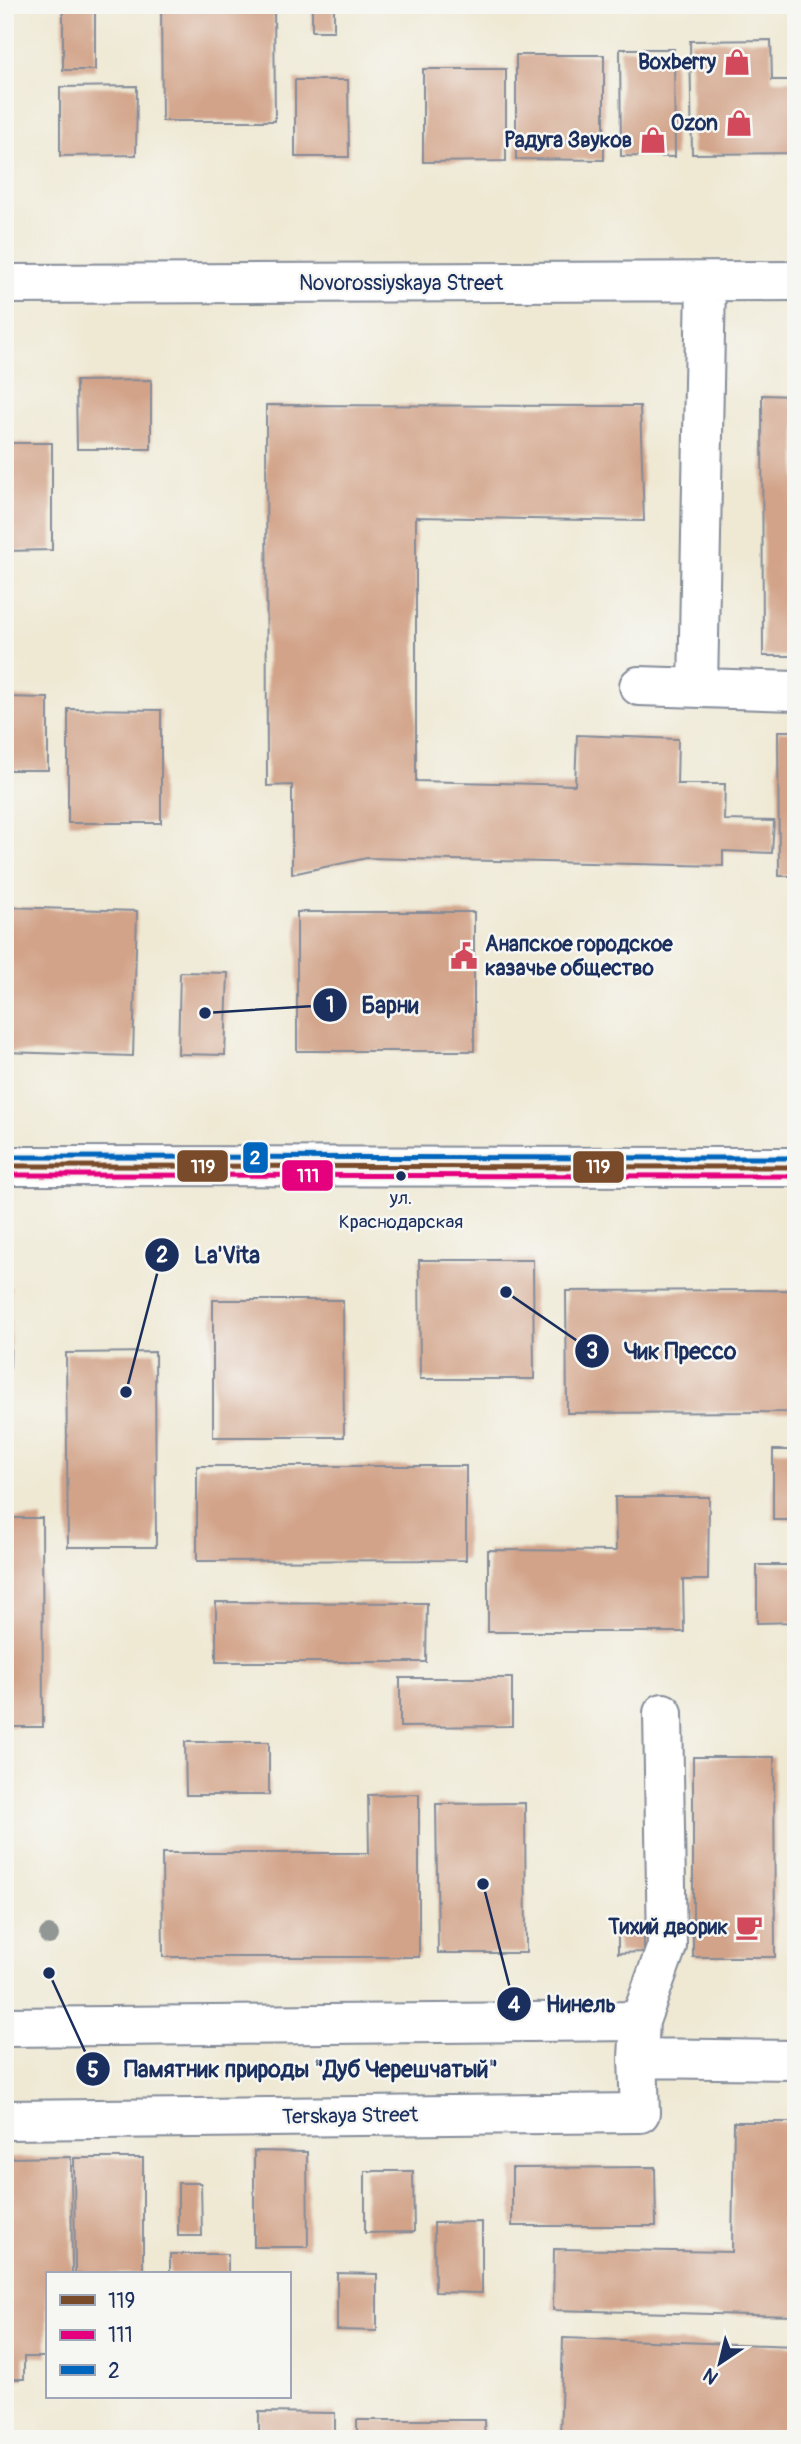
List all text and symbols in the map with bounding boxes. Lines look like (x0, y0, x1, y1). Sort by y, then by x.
shop icon: Boxberry (722, 47, 752, 77)
place label: Boxberry (638, 49, 716, 76)
shop icon: Ozon (724, 108, 754, 138)
place label: Ozon (671, 110, 718, 137)
shop icon: Радуга Звуков (638, 125, 668, 155)
place label: Радуга Звуков (504, 127, 632, 154)
street label: Novorossiyskaya Street (299, 270, 504, 297)
place label: Анапское городское казачье общество (485, 931, 673, 982)
public building icon: Анапское городское казачье общество (449, 941, 479, 971)
callout: Барни (312, 983, 432, 1027)
text: Барни (361, 991, 419, 1020)
text: 1 (326, 992, 334, 1019)
line badge: 2 (242, 1141, 269, 1174)
text: 2 (250, 1146, 261, 1170)
line badge: 119 (176, 1149, 229, 1183)
line badge: 119 (572, 1150, 625, 1184)
text: 119 (191, 1155, 216, 1179)
text: 119 (586, 1155, 611, 1179)
line badge: 111 (281, 1159, 334, 1192)
text: 111 (297, 1164, 319, 1188)
marker: ул. Краснодарская (394, 1169, 408, 1183)
place label: ул. Краснодарская (339, 1186, 463, 1234)
callout: La'Vita (145, 1233, 274, 1277)
text: La'Vita (194, 1241, 260, 1270)
text: 2 (156, 1242, 168, 1269)
callout: Чик Прессо (575, 1329, 750, 1373)
text: Чик Прессо (624, 1337, 737, 1366)
text: 3 (586, 1338, 598, 1365)
cafe icon: Тихий дворик (734, 1912, 764, 1942)
place label: Тихий дворик (607, 1914, 728, 1941)
callout: Нинель (497, 1982, 630, 2026)
text: Нинель (546, 1990, 616, 2019)
text: 4 (508, 1992, 521, 2019)
callout: Памятник природы "Дуб Черешчатый" (75, 2047, 512, 2091)
text: Памятник природы "Дуб Черешчатый" (124, 2055, 498, 2084)
text: 5 (87, 2057, 99, 2084)
street label: Terskaya Street (282, 2101, 419, 2131)
legend (46, 2272, 290, 2398)
text: 119 (108, 2288, 135, 2315)
text: 111 (108, 2322, 133, 2349)
north arrow (686, 2328, 756, 2398)
text: 2 (108, 2358, 120, 2385)
text: N (699, 2363, 723, 2390)

